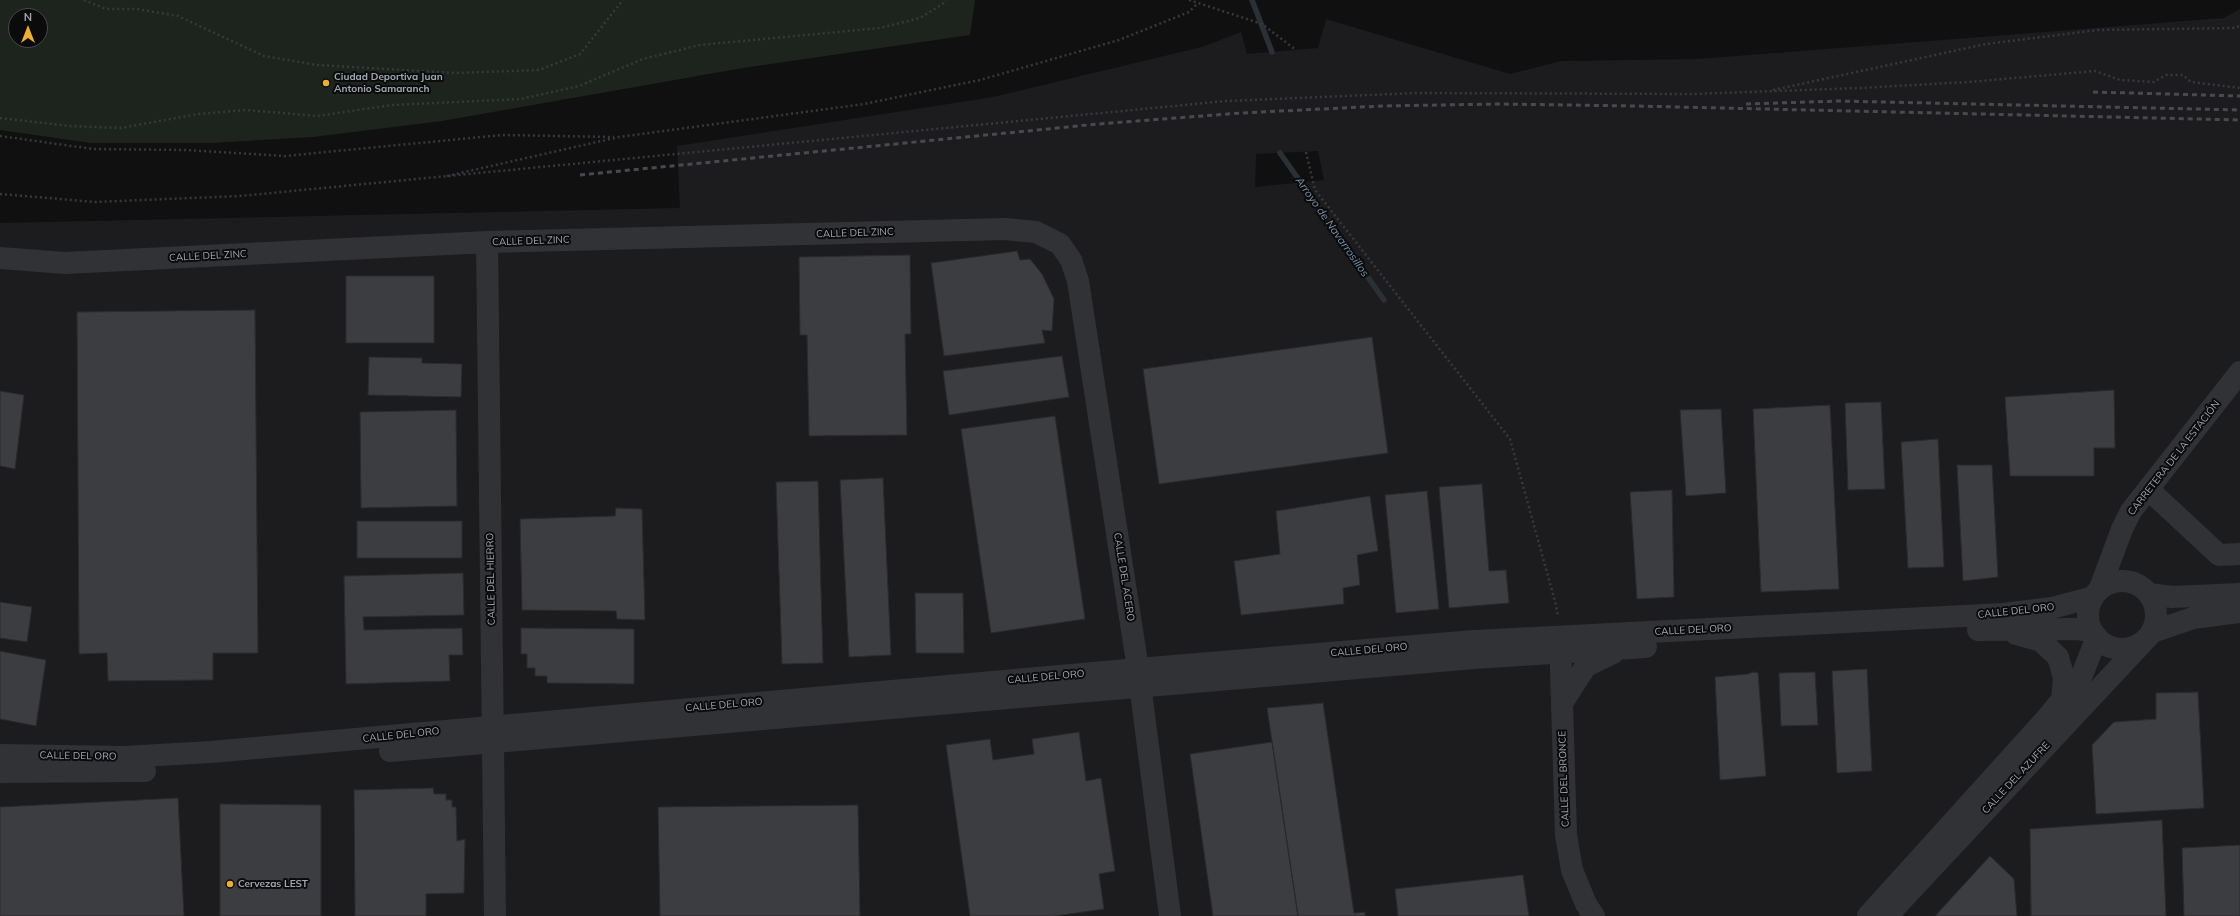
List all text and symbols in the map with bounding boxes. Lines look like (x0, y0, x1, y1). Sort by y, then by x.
north arrow (8, 8, 48, 48)
text: N (24, 10, 32, 24)
place label: Ciudad Deportiva Juan Antonio Samaranch (334, 71, 443, 94)
marker: Ciudad Deportiva Juan Antonio Samaranch (321, 78, 331, 88)
water label: Arroyo de Navarrosillos (1292, 175, 1372, 279)
street label: CALLE DEL ZINC (816, 226, 894, 240)
street label: CALLE DEL ZINC (492, 234, 570, 248)
street label: CALLE DEL ZINC (169, 248, 247, 264)
street label: CARRETERA DE LA ESTACIÓN (2125, 398, 2223, 518)
street label: CALLE DEL ACERO (1111, 532, 1137, 622)
street label: CALLE DEL HIERRO (484, 533, 498, 625)
street label: CALLE DEL ORO (1977, 601, 2055, 621)
street label: CALLE DEL ORO (1654, 622, 1732, 638)
street label: CALLE DEL ORO (1330, 641, 1408, 659)
street label: CALLE DEL ORO (1007, 668, 1085, 686)
street label: CALLE DEL ORO (685, 696, 763, 714)
street label: CALLE DEL ORO (362, 725, 440, 745)
street label: CALLE DEL BRONCE (1556, 731, 1572, 827)
street label: CALLE DEL AZUFRE (1980, 740, 2052, 816)
street label: CALLE DEL ORO (39, 749, 117, 763)
place label: Cervezas LEST (238, 878, 308, 890)
marker: Cervezas LEST (225, 879, 235, 889)

